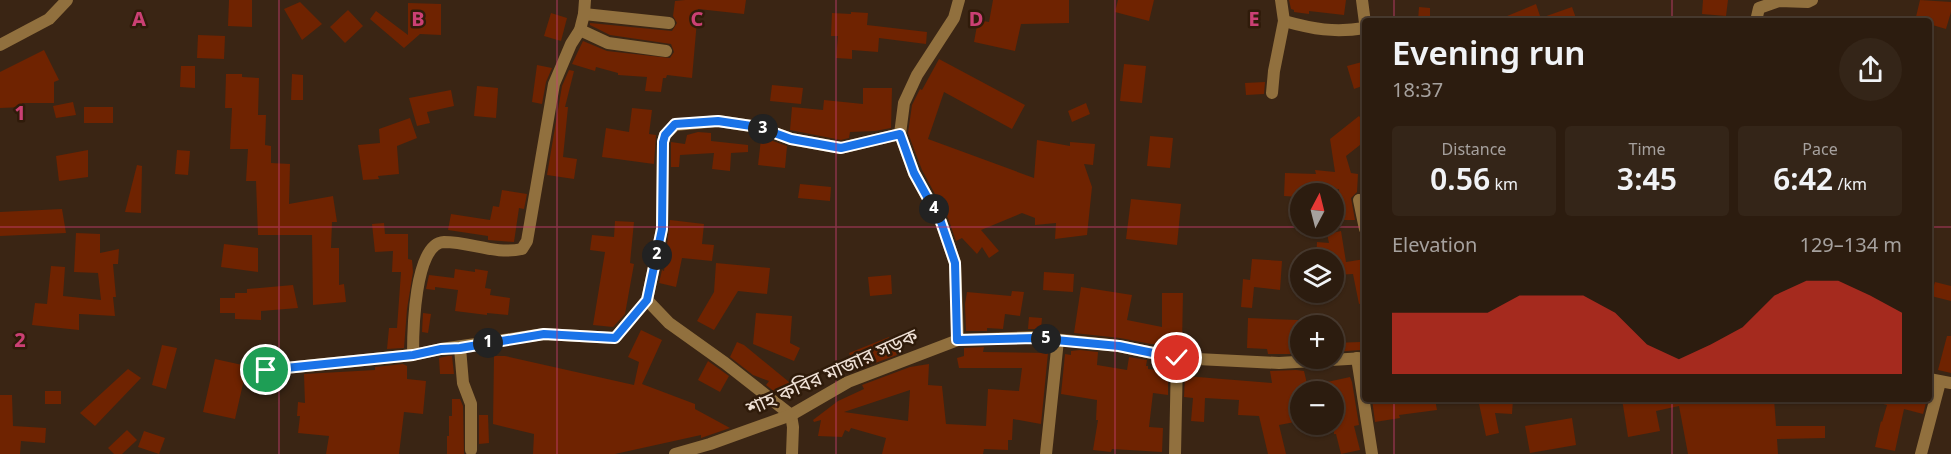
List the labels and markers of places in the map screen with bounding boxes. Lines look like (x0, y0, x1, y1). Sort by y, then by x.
pin: 3 (748, 114, 778, 144)
pin: 4 (919, 194, 949, 224)
pin: 2 (642, 240, 672, 270)
pin: 5 (1031, 324, 1061, 354)
pin: 1 (473, 328, 503, 358)
pin (1151, 332, 1202, 383)
pin (240, 344, 291, 395)

